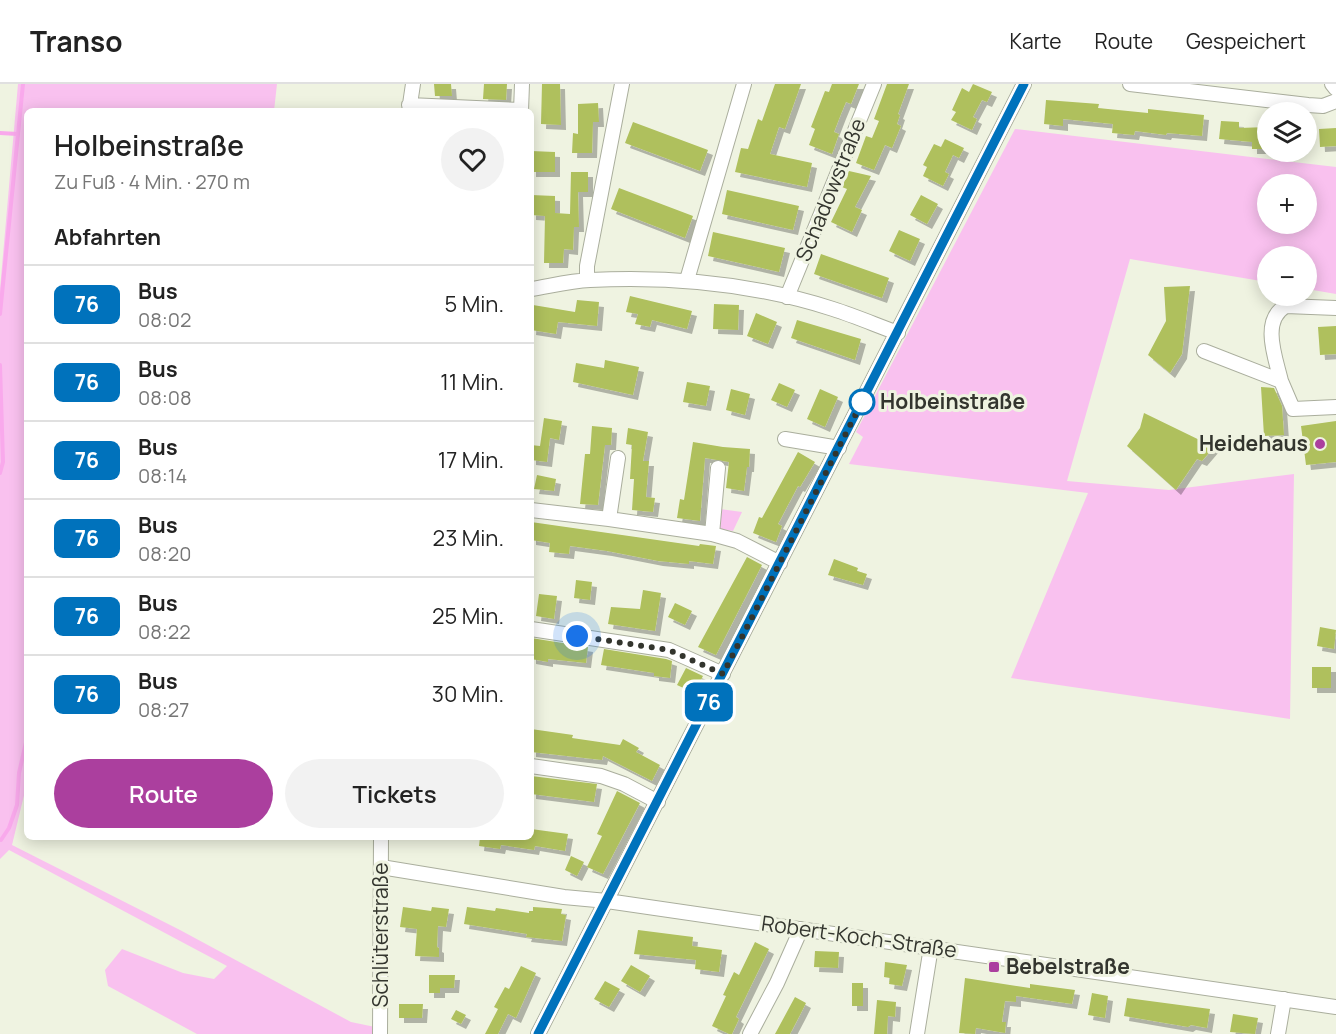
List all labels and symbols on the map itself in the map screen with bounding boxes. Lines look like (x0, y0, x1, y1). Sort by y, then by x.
street label: Schadowstraße (789, 114, 872, 265)
place label: Holbeinstraße (880, 387, 1025, 415)
marker: Holbeinstraße (849, 389, 875, 415)
place label: Heidehaus (1199, 429, 1308, 457)
marker: Heidehaus (1313, 437, 1327, 451)
your location (562, 621, 592, 651)
line badge: 76 (682, 682, 736, 722)
street label: Schlüterstraße (366, 863, 394, 1007)
street label: Robert-Koch-Straße (760, 908, 959, 964)
place label: Bebelstraße (1006, 952, 1130, 980)
marker: Bebelstraße (987, 960, 1001, 974)

